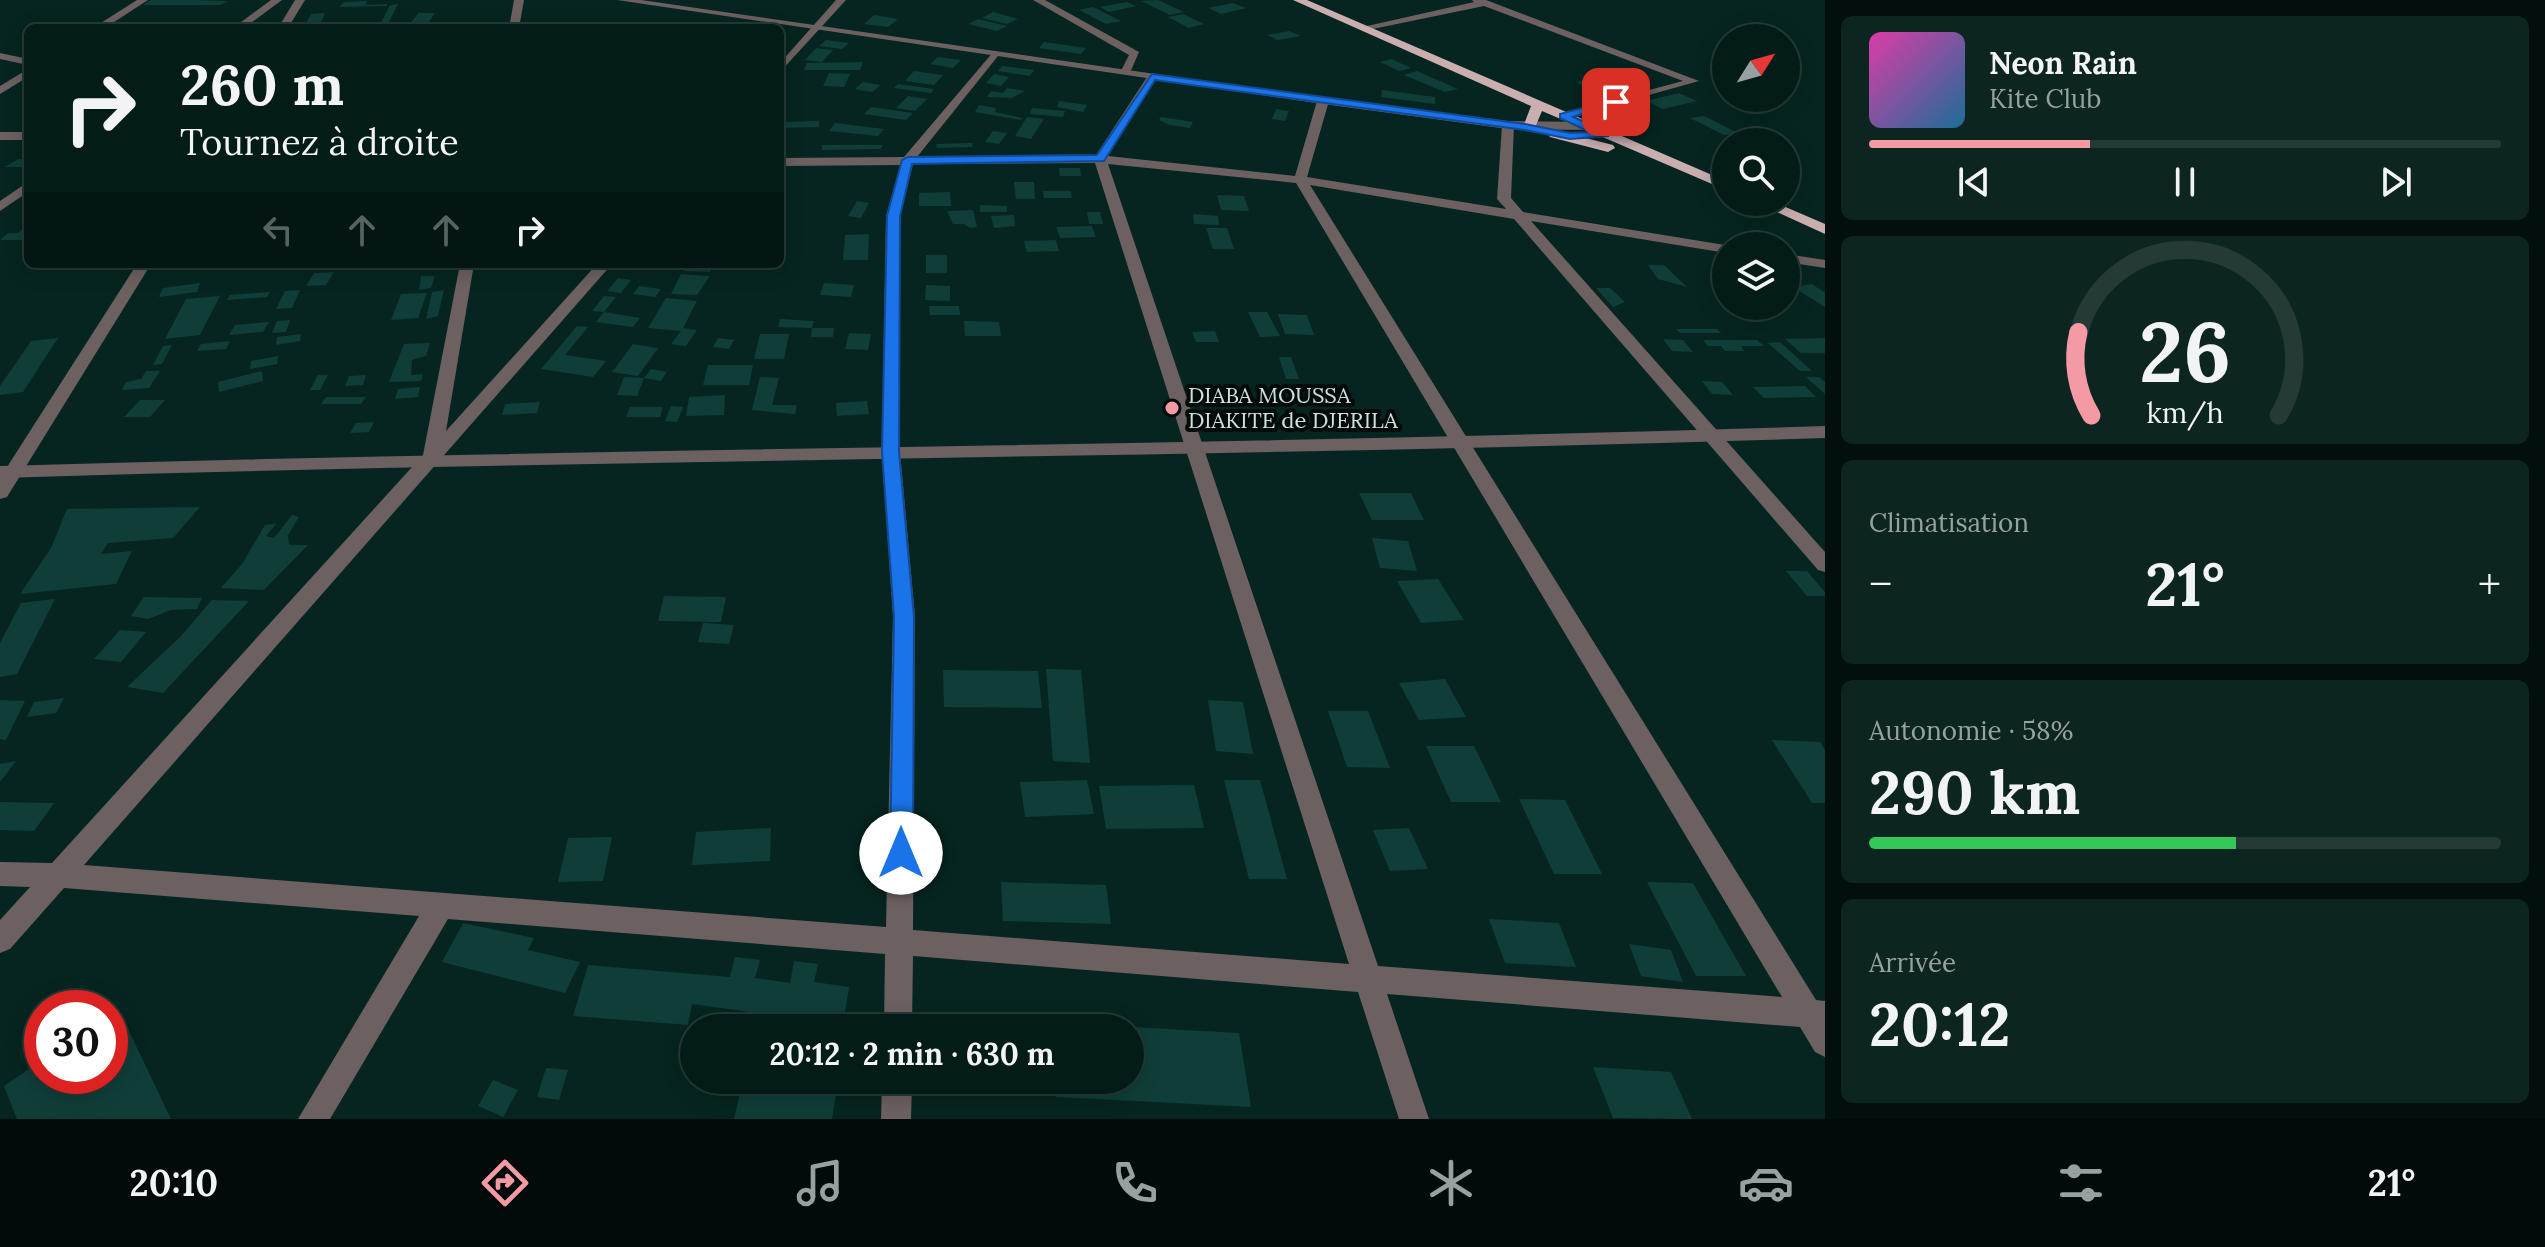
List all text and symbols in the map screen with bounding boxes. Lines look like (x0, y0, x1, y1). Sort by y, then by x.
north arrow (1712, 24, 1800, 112)
map controls (1712, 24, 1800, 320)
text: Neon Rain (1989, 44, 2137, 82)
text: 260 m (180, 49, 344, 120)
icon: right (48, 56, 152, 160)
pin (1582, 68, 1650, 136)
icon: arrive (1594, 80, 1638, 124)
text: Kite Club (1989, 82, 2101, 115)
text: Tournez à droite (180, 119, 459, 165)
button: search (1712, 128, 1800, 216)
icon: previous (1952, 160, 1996, 204)
icon: pause (2163, 160, 2207, 204)
icon: next (2374, 160, 2418, 204)
icon: left (256, 208, 300, 252)
icon: ahead (340, 208, 384, 252)
icon: ahead (424, 208, 468, 252)
icon: right (508, 208, 552, 252)
button: layers (1712, 232, 1800, 320)
text: 26 (2139, 297, 2231, 404)
place label: DIABA MOUSSA DIAKITE de DJERILA (1188, 381, 1399, 434)
text: km/h (2146, 394, 2224, 431)
marker: DIABA MOUSSA DIAKITE de DJERILA (1163, 399, 1181, 417)
text: Climatisation (1869, 506, 2029, 539)
text: 21° (2145, 546, 2225, 622)
text: − (1869, 556, 1892, 612)
text: + (2478, 556, 2501, 612)
text: Autonomie · 58% (1869, 714, 2073, 747)
text: 290 km (1869, 754, 2080, 830)
position arrow (859, 811, 943, 895)
text: Arrivée (1869, 946, 1956, 979)
text: 20:12 (1869, 986, 2010, 1062)
speed limit sign: 30 (24, 990, 128, 1094)
text: 20:12 · 2 min · 630 m (770, 1035, 1054, 1073)
icon: directions (477, 1155, 533, 1211)
icon: music (792, 1155, 848, 1211)
icon: phone (1107, 1155, 1163, 1211)
icon: climate (1423, 1155, 1479, 1211)
icon: car (1738, 1155, 1794, 1211)
icon: filters (2053, 1155, 2109, 1211)
text: 20:10 (130, 1160, 218, 1206)
text: 21° (2368, 1160, 2415, 1206)

